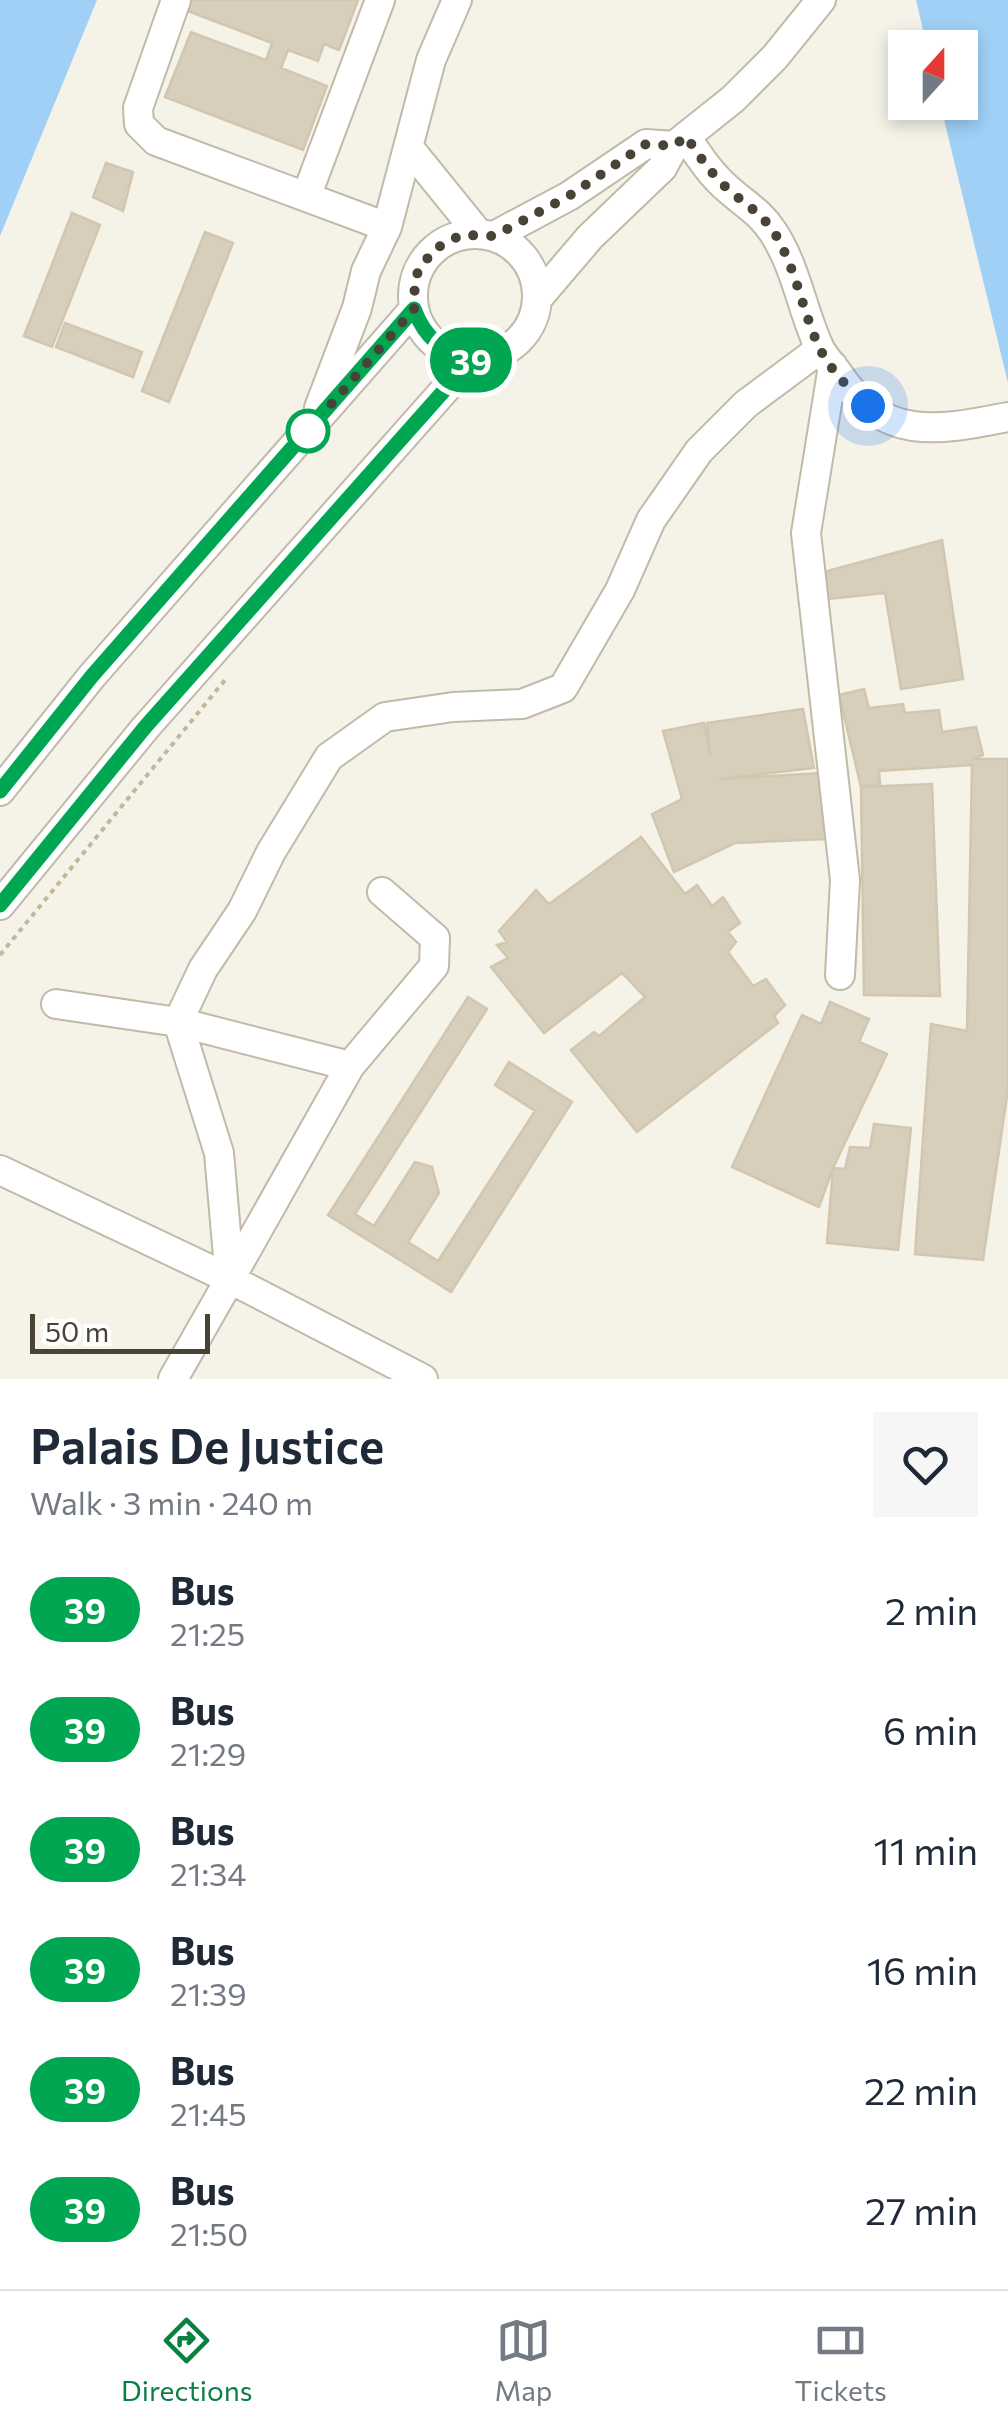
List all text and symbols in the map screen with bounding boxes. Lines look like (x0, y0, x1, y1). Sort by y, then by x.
north arrow (888, 30, 978, 120)
map controls (888, 30, 978, 120)
line badge: 39 (426, 328, 516, 392)
text: 39 (450, 339, 492, 382)
your location (843, 381, 893, 431)
unlabelled marker (287, 410, 329, 452)
scale bar (30, 1309, 210, 1354)
text: 50 m (45, 1314, 109, 1348)
button: heart (873, 1412, 978, 1517)
text: Palais De Justice (30, 1415, 384, 1474)
text: Walk · 3 min · 240 m (30, 1482, 313, 1522)
text: Bus (170, 1566, 235, 1613)
text: 2 min (885, 1586, 978, 1633)
text: 39 (64, 1588, 106, 1631)
text: 21:25 (170, 1613, 245, 1653)
text: Bus (170, 1686, 235, 1733)
text: 6 min (883, 1706, 978, 1753)
text: 39 (64, 1708, 106, 1751)
text: 21:29 (170, 1733, 246, 1773)
text: Bus (170, 1806, 235, 1853)
text: 11 min (874, 1826, 978, 1873)
text: 39 (64, 1828, 106, 1871)
text: 21:34 (170, 1853, 246, 1893)
text: Bus (170, 1926, 235, 1973)
text: 16 min (867, 1946, 978, 1993)
text: 39 (64, 1948, 106, 1991)
text: 21:39 (170, 1973, 247, 2013)
text: Bus (170, 2046, 235, 2093)
text: 22 min (864, 2066, 978, 2113)
text: 39 (64, 2068, 106, 2111)
text: 21:45 (170, 2093, 247, 2133)
text: Bus (170, 2166, 235, 2213)
text: 27 min (865, 2186, 978, 2233)
text: 39 (64, 2188, 106, 2231)
text: 21:50 (170, 2213, 248, 2253)
tab: Directions (121, 2313, 252, 2407)
tab: Map (495, 2313, 552, 2407)
tab: Tickets (795, 2313, 887, 2407)

